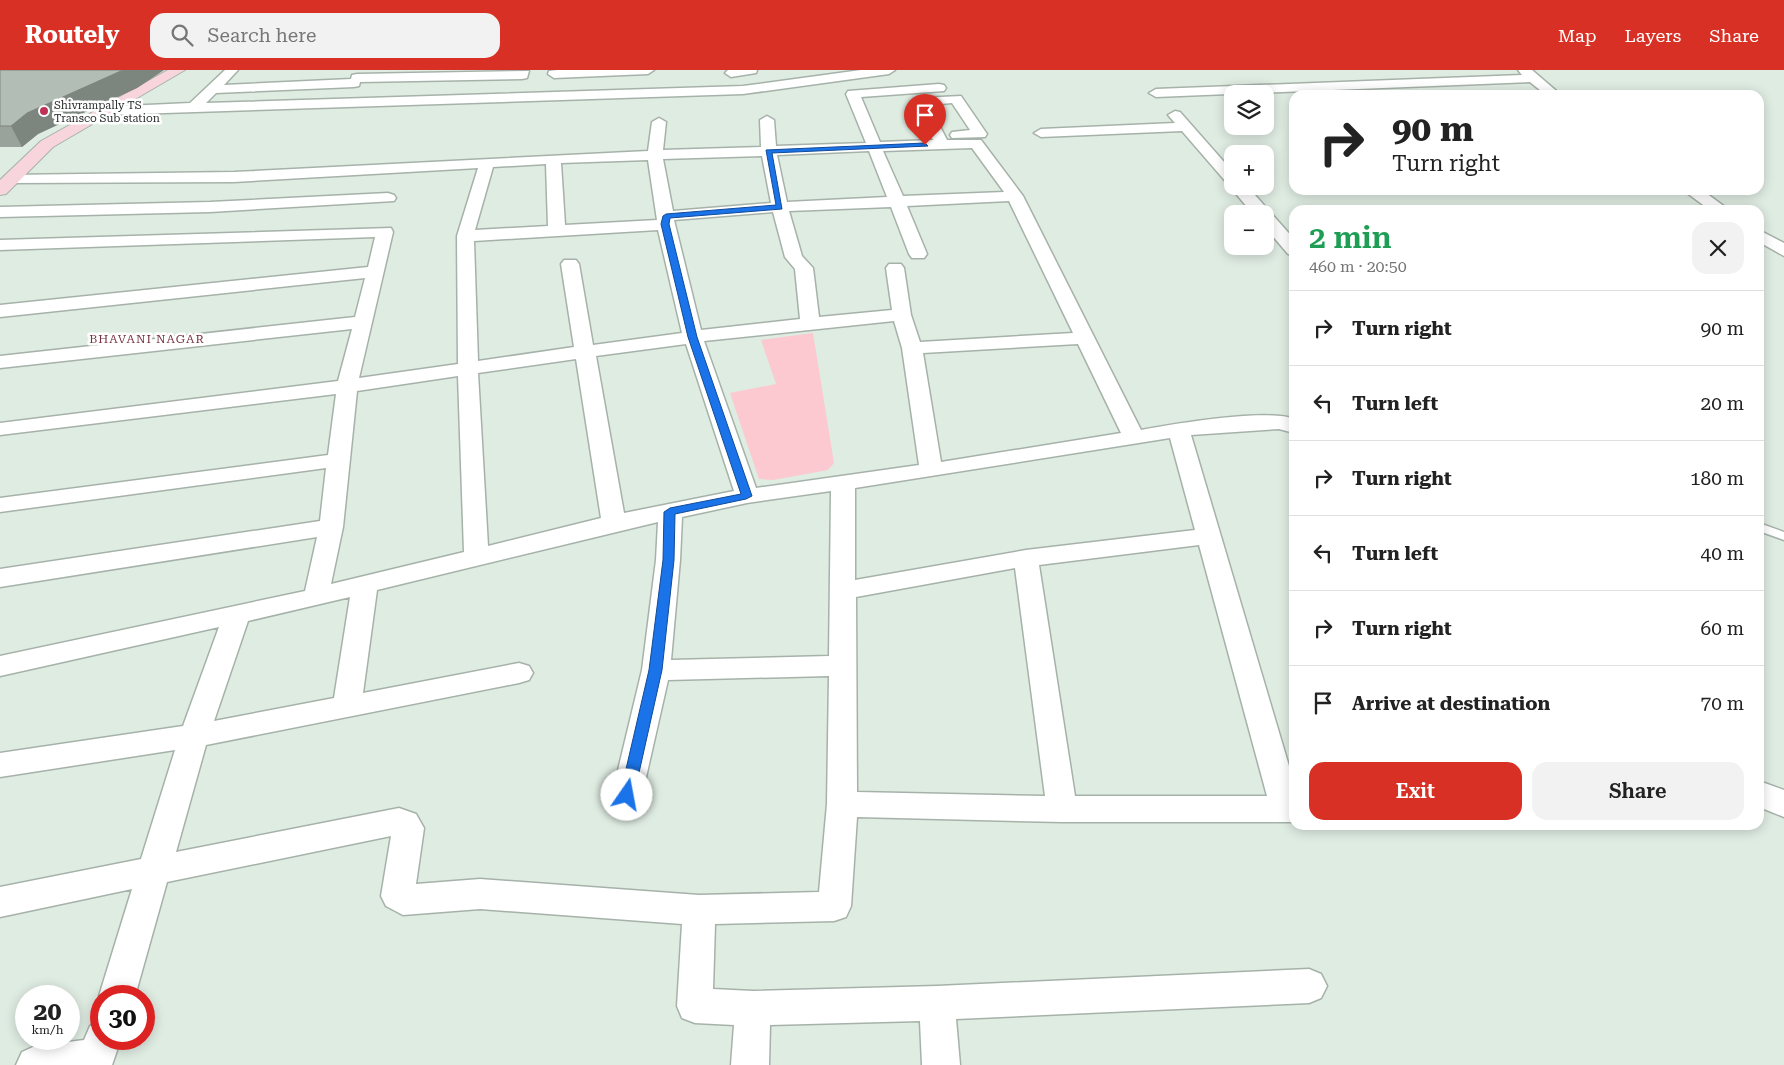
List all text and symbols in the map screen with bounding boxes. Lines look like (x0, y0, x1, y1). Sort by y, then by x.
search box (150, 13, 500, 58)
text: Routely (25, 21, 120, 49)
icon: search (168, 21, 196, 49)
text: Search here (208, 24, 316, 47)
text: Map (1558, 25, 1597, 46)
text: Layers (1625, 25, 1681, 46)
text: Share (1709, 25, 1759, 46)
map controls (1224, 85, 1274, 255)
button: layers (1224, 85, 1274, 135)
pin (904, 94, 946, 145)
place label: Shivrampally TS Transco Sub station (54, 99, 160, 125)
icon: arrive (911, 101, 939, 129)
marker: Shivrampally TS Transco Sub station (38, 105, 50, 117)
text: 90 m (1392, 109, 1474, 150)
icon: right (1309, 110, 1374, 175)
button: + (1224, 145, 1274, 195)
text: Turn right (1392, 151, 1500, 176)
button: − (1224, 205, 1274, 255)
text: 2 min (1309, 220, 1392, 255)
button: close (1692, 222, 1744, 274)
text: 460 m · 20:50 (1309, 257, 1407, 276)
icon: right (1309, 314, 1337, 342)
text: Turn right (1352, 317, 1452, 340)
text: 90 m (1701, 317, 1744, 340)
district label: BHAVANI NAGAR (89, 332, 205, 346)
icon: left (1309, 389, 1337, 417)
text: Turn left (1352, 392, 1438, 415)
text: 20 m (1701, 392, 1744, 415)
icon: right (1309, 464, 1337, 492)
text: Turn right (1352, 467, 1452, 490)
text: 180 m (1690, 467, 1744, 490)
icon: left (1309, 539, 1337, 567)
text: Turn left (1352, 542, 1438, 565)
text: 40 m (1701, 542, 1744, 565)
icon: right (1309, 614, 1337, 642)
text: Turn right (1352, 617, 1452, 640)
text: 60 m (1701, 617, 1744, 640)
icon: arrive (1309, 689, 1337, 717)
text: Arrive at destination (1352, 692, 1550, 715)
text: 70 m (1701, 692, 1744, 715)
button: Exit (1309, 762, 1522, 820)
button: Share (1532, 762, 1744, 820)
position arrow (600, 768, 652, 820)
speed limit sign: 30 (90, 985, 155, 1050)
text: 20 (33, 997, 62, 1026)
text: km/h (31, 1023, 64, 1037)

